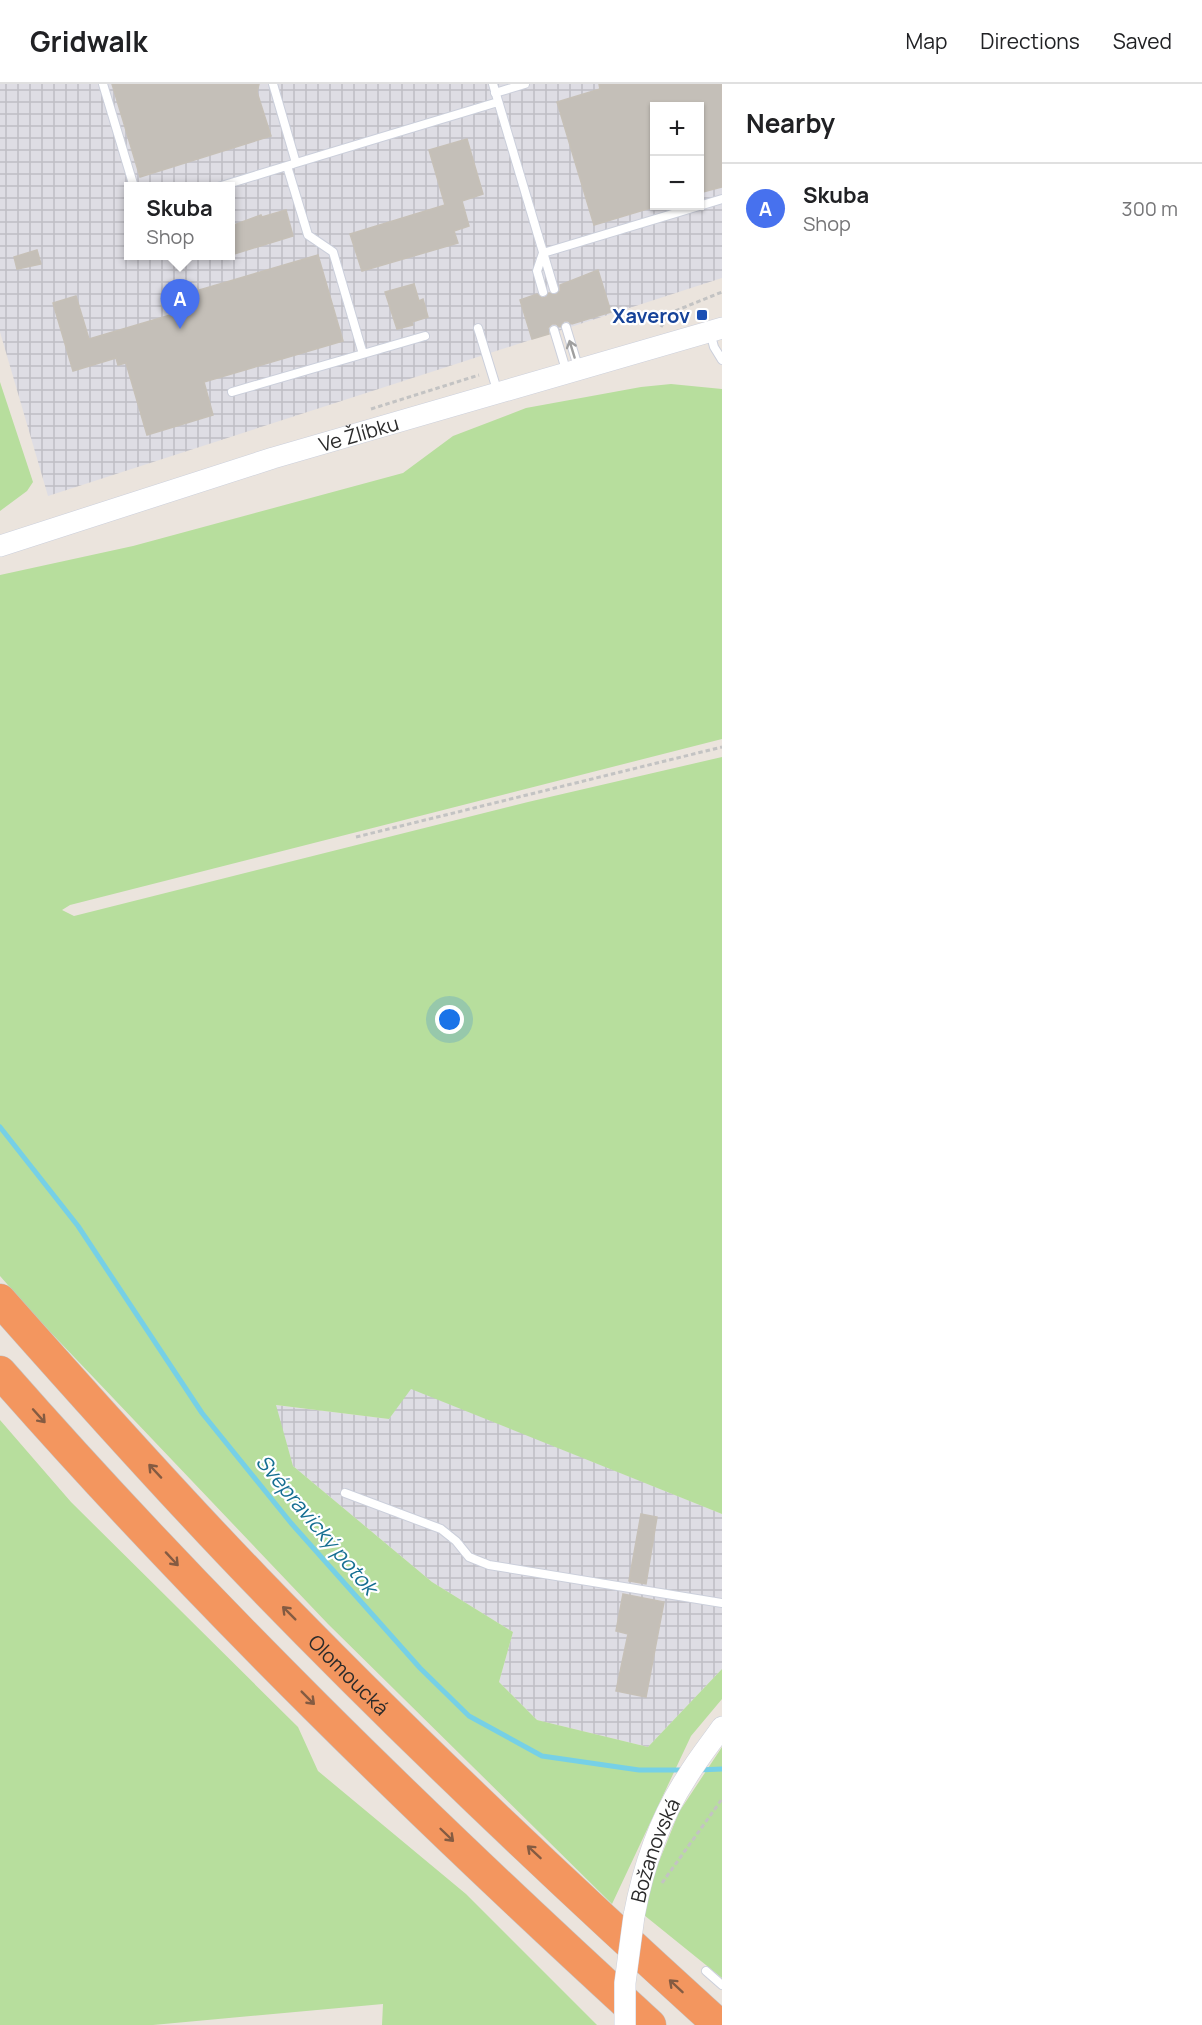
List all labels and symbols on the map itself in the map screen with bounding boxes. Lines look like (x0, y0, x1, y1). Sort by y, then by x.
pin: A (160, 280, 200, 329)
place label: Xaverov (612, 302, 690, 329)
marker: Xaverov (695, 308, 709, 322)
one-way arrow (566, 340, 577, 359)
street label: Ve Žlíbku (316, 409, 402, 458)
your location (435, 1005, 464, 1034)
one-way arrow (32, 1408, 46, 1423)
water label: Svépravický potok (250, 1448, 386, 1602)
one-way arrow (148, 1464, 162, 1479)
one-way arrow (165, 1551, 179, 1566)
one-way arrow (282, 1606, 297, 1620)
street label: Olomoucká (303, 1628, 395, 1721)
one-way arrow (301, 1691, 316, 1706)
street label: Božanovská (624, 1793, 686, 1905)
one-way arrow (439, 1828, 454, 1842)
one-way arrow (526, 1845, 541, 1859)
one-way arrow (668, 1978, 683, 1993)

